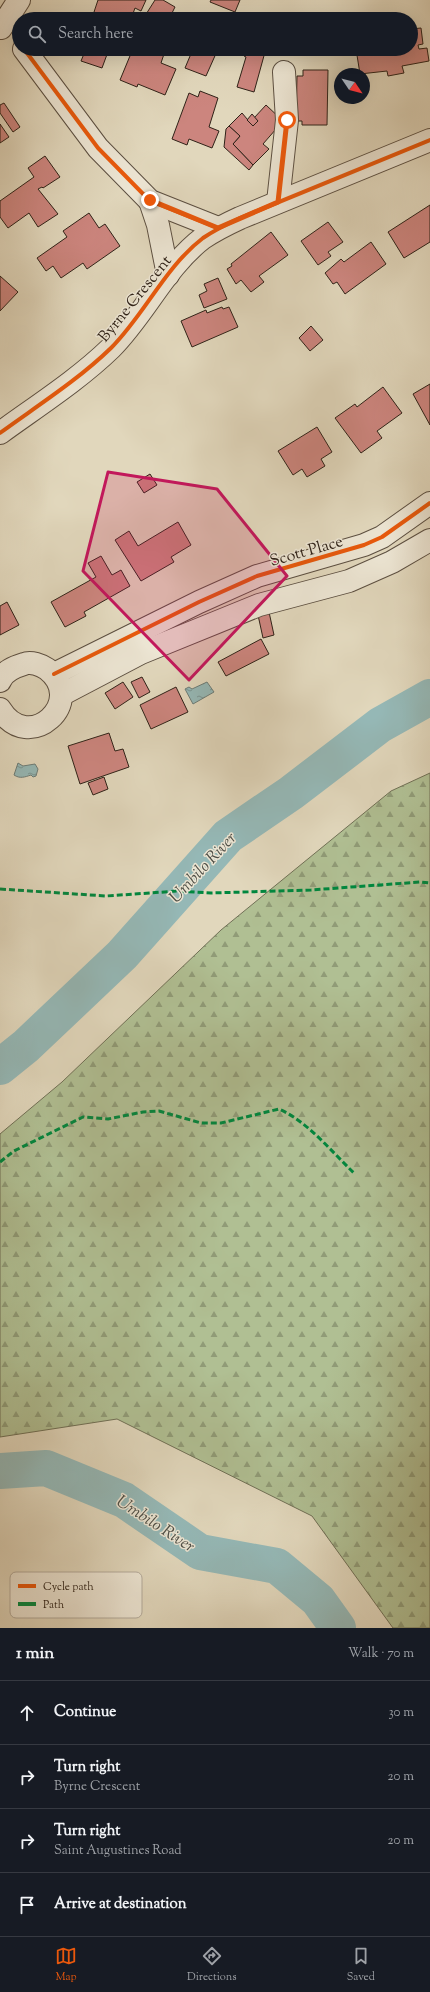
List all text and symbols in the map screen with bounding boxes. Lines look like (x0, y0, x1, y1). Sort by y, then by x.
search box (12, 12, 418, 56)
icon: search (26, 23, 48, 45)
text: Search here (58, 24, 133, 45)
north arrow (334, 68, 370, 104)
route start (278, 111, 296, 129)
route end (141, 191, 159, 209)
street label: Byrne Crescent (94, 251, 179, 348)
street label: Scott Place (267, 531, 346, 574)
water label: Umbilo River (164, 828, 243, 909)
water label: Umbilo River (111, 1490, 199, 1559)
legend (10, 1572, 142, 1618)
text: Cycle path (43, 1579, 94, 1595)
text: Path (43, 1597, 65, 1613)
text: 1 min (16, 1642, 54, 1666)
text: Walk · 70 m (348, 1645, 414, 1663)
icon: ahead (16, 1702, 38, 1724)
text: Continue (54, 1702, 116, 1723)
text: 30 m (388, 1704, 414, 1722)
text: Turn right (54, 1757, 120, 1778)
icon: right (16, 1766, 38, 1788)
text: 20 m (388, 1768, 414, 1786)
text: Byrne Crescent (54, 1778, 140, 1796)
text: Turn right (54, 1821, 120, 1842)
icon: right (16, 1830, 38, 1852)
text: 20 m (388, 1832, 414, 1850)
text: Saint Augustines Road (54, 1842, 182, 1860)
icon: arrive (16, 1894, 38, 1916)
text: Arrive at destination (54, 1894, 187, 1915)
tab: Map (55, 1945, 77, 1985)
tab: Directions (187, 1945, 237, 1985)
tab: Saved (347, 1945, 375, 1985)

